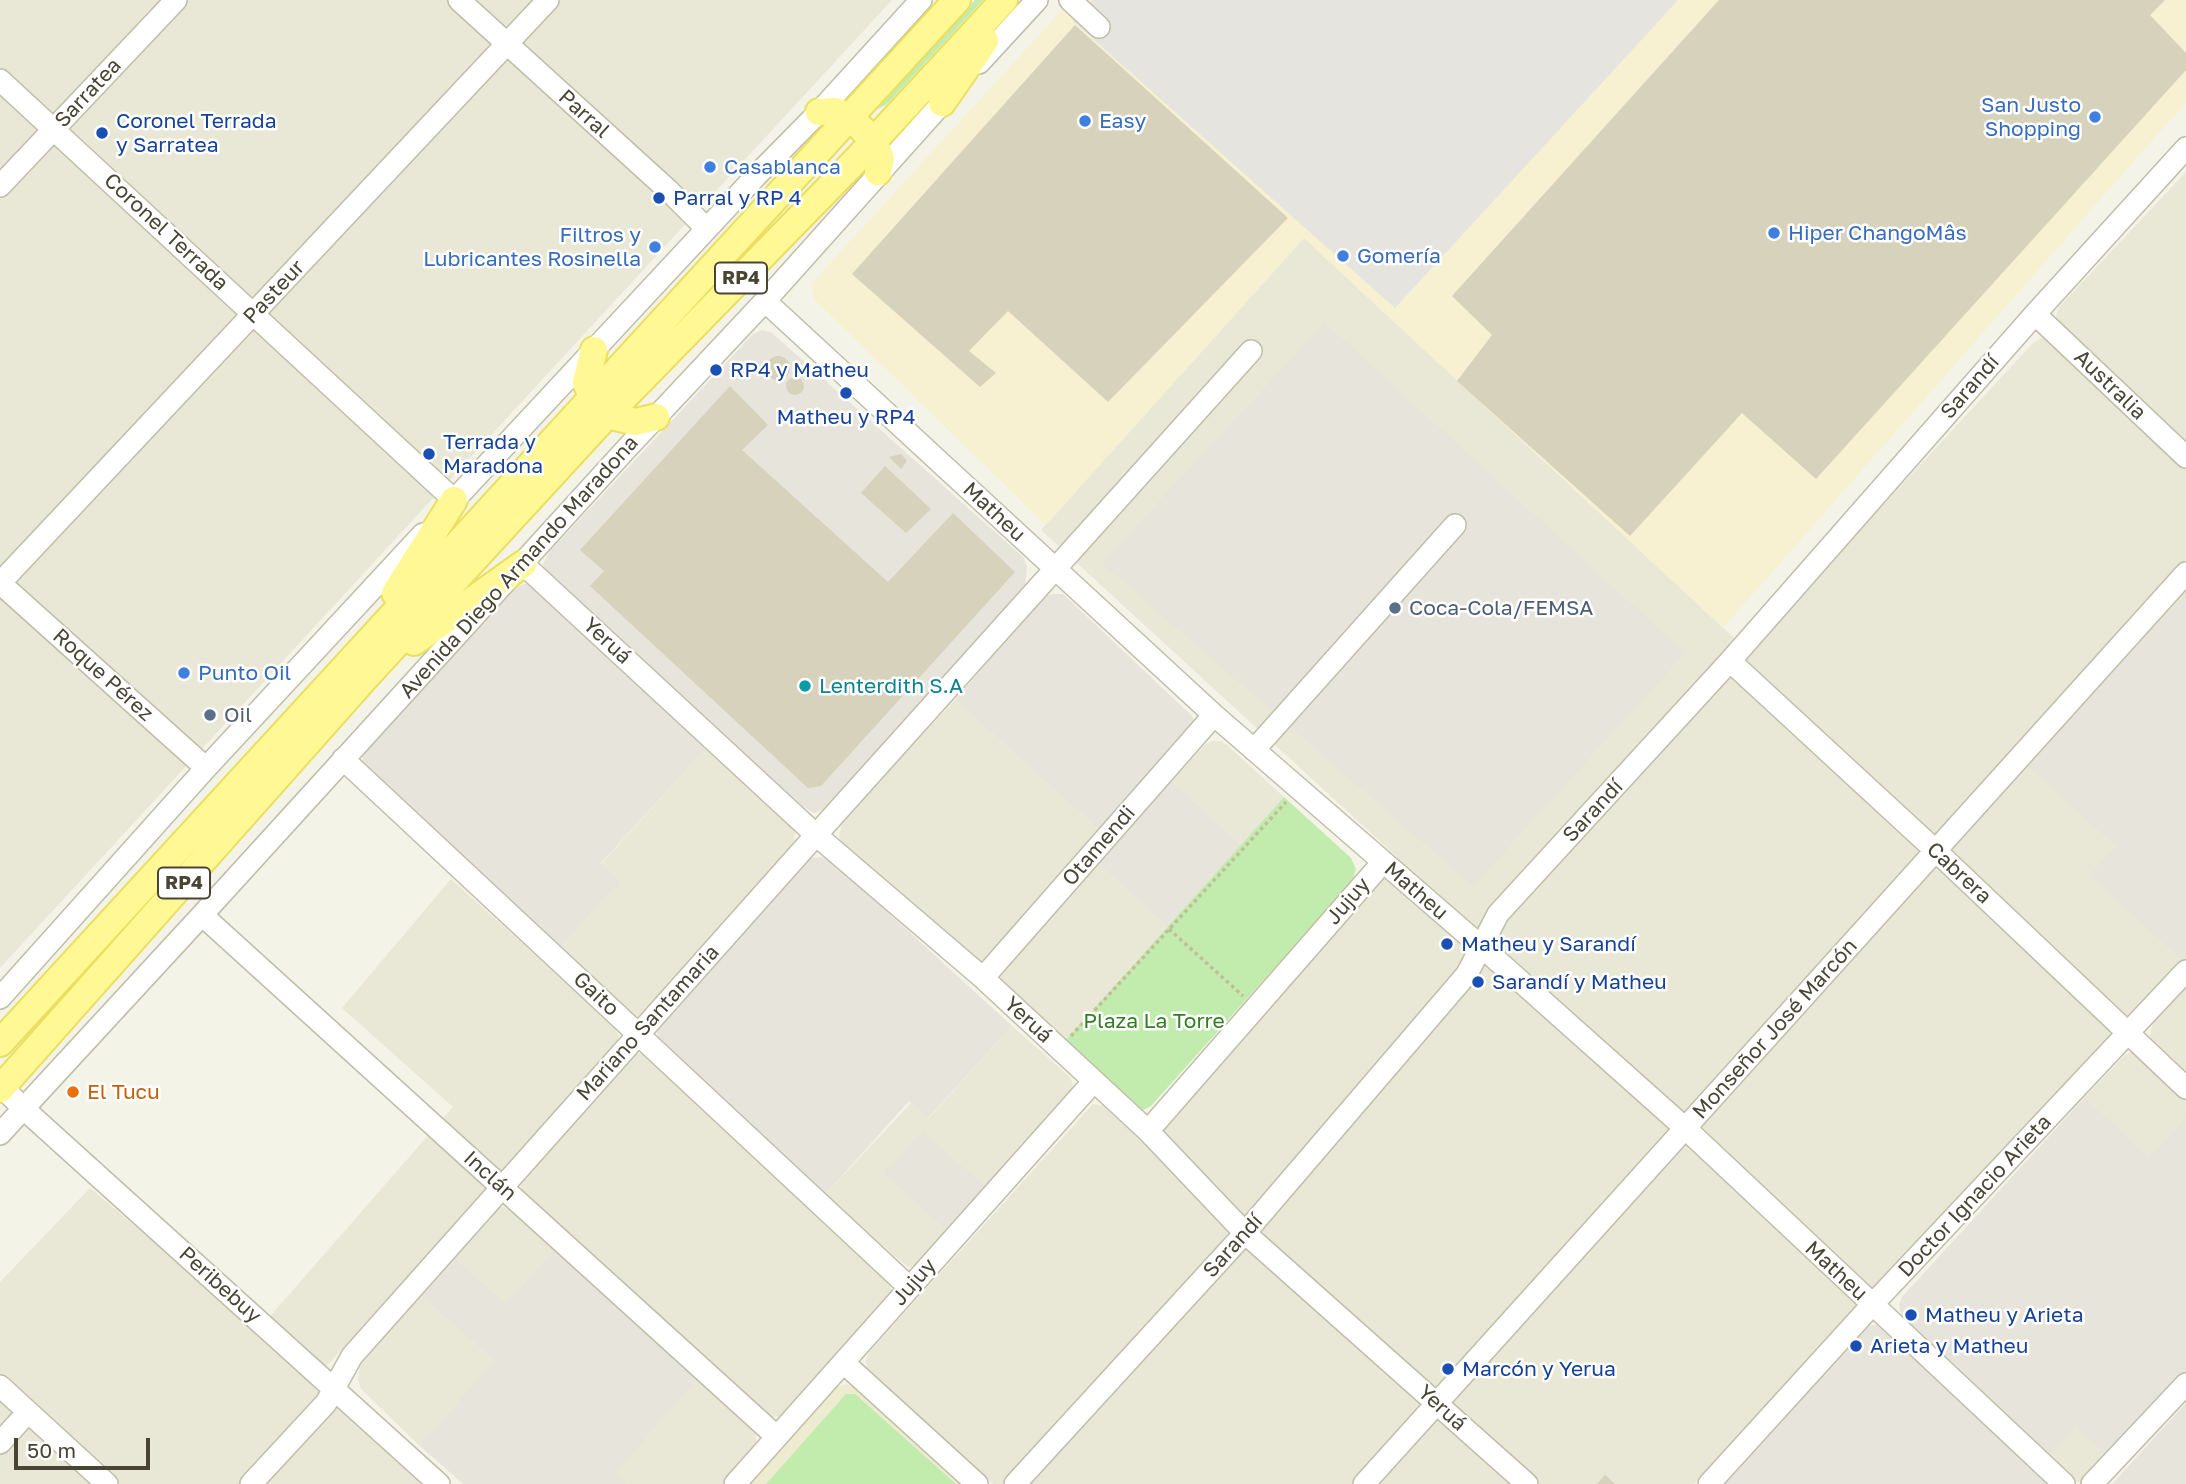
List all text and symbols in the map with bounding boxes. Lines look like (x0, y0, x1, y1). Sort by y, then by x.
street label: Sarratea (50, 53, 126, 133)
street label: Parral (553, 85, 615, 143)
place label: San Justo Shopping (1981, 92, 2081, 142)
place label: Coronel Terrada y Sarratea (116, 108, 277, 158)
place label: Easy (1099, 108, 1146, 134)
marker: San Justo Shopping (2087, 109, 2103, 125)
marker: Easy (1077, 113, 1093, 129)
marker: Coronel Terrada y Sarratea (94, 125, 110, 141)
place label: Casablanca (724, 154, 841, 180)
marker: Casablanca (702, 159, 718, 175)
street label: Coronel Terrada (99, 168, 233, 296)
place label: Parral y RP 4 (673, 185, 802, 211)
marker: Parral y RP 4 (651, 190, 667, 206)
place label: Hiper ChangoMâs (1788, 220, 1967, 246)
place label: Filtros y Lubricantes Rosinella (423, 222, 641, 272)
marker: Hiper ChangoMâs (1766, 225, 1782, 241)
marker: Filtros y Lubricantes Rosinella (647, 239, 663, 255)
place label: Gomería (1357, 243, 1441, 269)
marker: Gomería (1335, 248, 1351, 264)
street label: Pasteur (238, 255, 310, 329)
road number: RP4 (715, 262, 767, 294)
street label: Australia (2069, 345, 2151, 425)
street label: Sarandí (1935, 350, 2005, 424)
place label: RP4 y Matheu (730, 357, 869, 383)
marker: RP4 y Matheu (708, 362, 724, 378)
marker: Matheu y RP4 (838, 385, 854, 401)
place label: Matheu y RP4 (776, 404, 916, 430)
place label: Terrada y Maradona (443, 429, 543, 479)
street label: Avenida Diego Armando Maradona (394, 431, 644, 703)
marker: Terrada y Maradona (421, 446, 437, 462)
street label: Matheu (958, 477, 1030, 547)
place label: Coca-Cola/FEMSA (1409, 595, 1593, 621)
marker: Coca-Cola/FEMSA (1387, 600, 1403, 616)
street label: Yeruá (578, 612, 636, 670)
street label: Roque Pérez (48, 623, 158, 727)
place label: Punto Oil (198, 660, 291, 686)
marker: Punto Oil (176, 665, 192, 681)
place label: Lenterdith S.A (819, 673, 963, 699)
marker: Lenterdith S.A (797, 678, 813, 694)
place label: Oil (224, 702, 252, 728)
marker: Oil (202, 707, 218, 723)
street label: Sarandí (1558, 774, 1628, 848)
street label: Otamendi (1057, 801, 1141, 891)
street label: Cabrera (1921, 837, 1997, 909)
street label: Matheu (1379, 857, 1453, 925)
road number: RP4 (158, 868, 210, 898)
street label: Jujuy (1321, 872, 1375, 930)
place label: Matheu y Sarandí (1461, 931, 1636, 957)
street label: Monseñor José Marcón (1688, 934, 1862, 1124)
marker: Matheu y Sarandí (1439, 936, 1455, 952)
street label: Mariano Santamaria (571, 940, 725, 1106)
street label: Gaito (568, 967, 624, 1021)
place label: Sarandí y Matheu (1492, 969, 1667, 995)
marker: Sarandí y Matheu (1470, 974, 1486, 990)
street label: Yeruá (999, 991, 1057, 1049)
park label: Plaza La Torre (1083, 1008, 1225, 1034)
place label: El Tucu (87, 1079, 160, 1105)
marker: El Tucu (65, 1084, 81, 1100)
street label: Doctor Ignacio Arieta (1893, 1110, 2057, 1282)
street label: Inclán (458, 1146, 522, 1206)
street label: Sarandí (1198, 1209, 1268, 1283)
street label: Matheu (1800, 1236, 1872, 1306)
street label: Peribebuy (174, 1242, 266, 1328)
street label: Jujuy (887, 1253, 941, 1311)
place label: Matheu y Arieta (1925, 1302, 2084, 1328)
marker: Matheu y Arieta (1903, 1307, 1919, 1323)
place label: Arieta y Matheu (1870, 1333, 2029, 1359)
marker: Arieta y Matheu (1848, 1338, 1864, 1354)
place label: Marcón y Yerua (1462, 1356, 1616, 1382)
marker: Marcón y Yerua (1440, 1361, 1456, 1377)
street label: Yeruá (1413, 1380, 1471, 1436)
scale bar (18, 1424, 154, 1468)
text: 50 m (27, 1437, 76, 1463)

